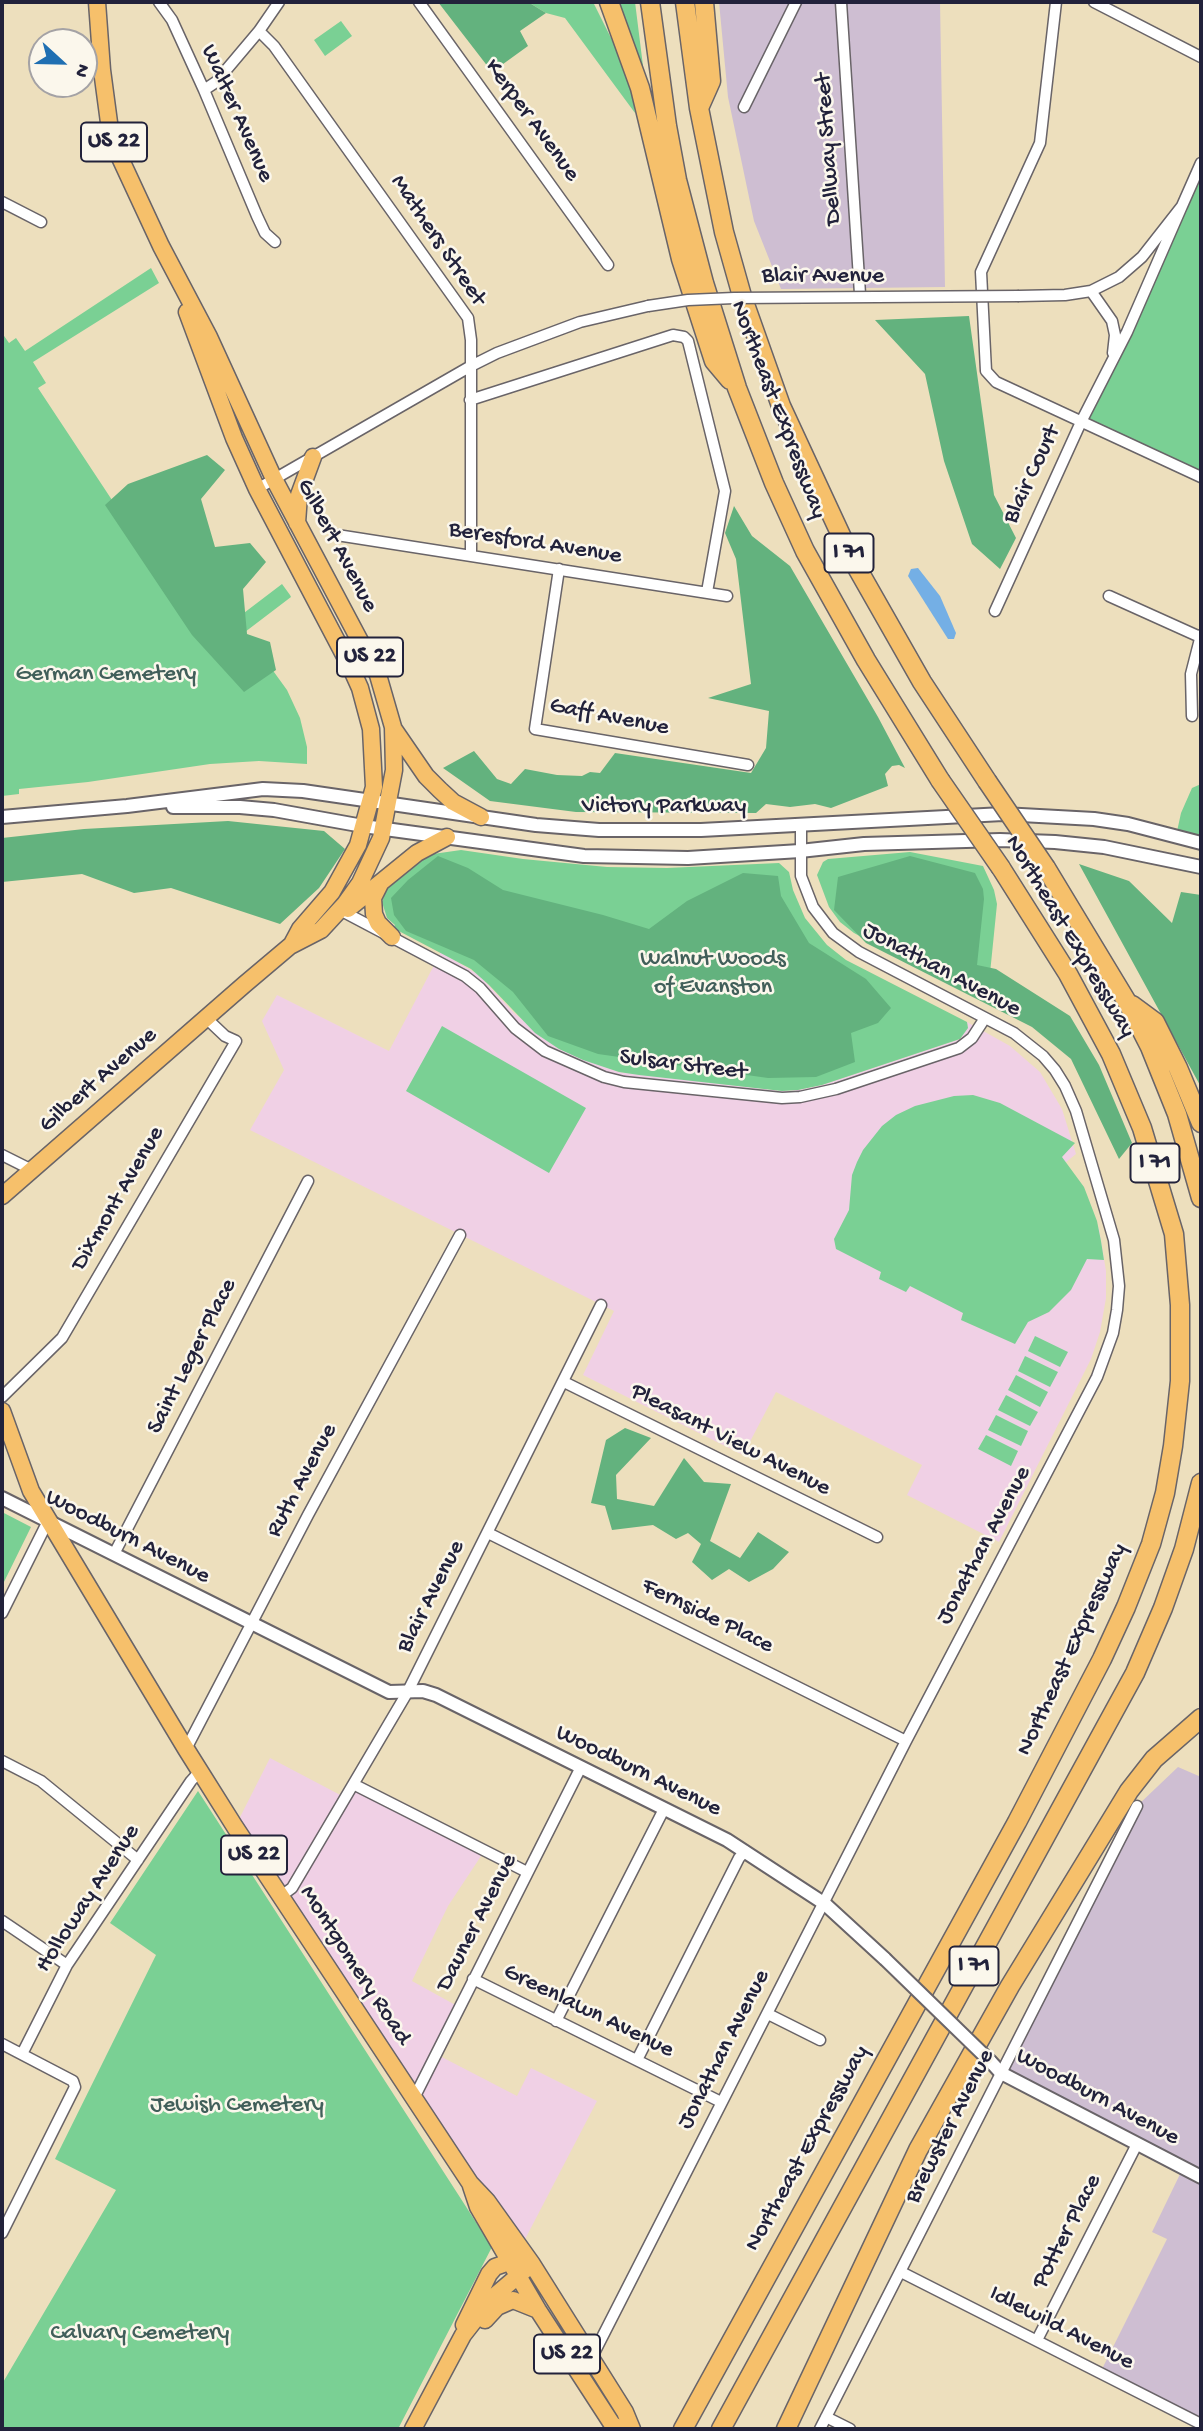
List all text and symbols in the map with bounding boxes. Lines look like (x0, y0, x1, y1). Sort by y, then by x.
north arrow (28, 28, 98, 98)
street label: Walter Avenue (193, 41, 279, 187)
street label: Kerper Avenue (477, 54, 585, 188)
text: N (68, 60, 94, 80)
street label: Dellway Street (810, 72, 850, 226)
road number: US 22 (81, 122, 147, 162)
street label: Mathers Street (383, 170, 491, 312)
street label: Blair Avenue (762, 263, 884, 291)
street label: Northeast Expressway (722, 297, 832, 523)
street label: Blair Court (998, 421, 1068, 529)
street label: Gilbert Avenue (289, 474, 383, 618)
street label: Beresford Avenue (447, 516, 623, 572)
road number: I 71 (824, 534, 874, 572)
road number: US 22 (337, 638, 403, 677)
park label: German Cemetery (16, 661, 196, 689)
street label: Gaff Avenue (547, 692, 671, 744)
street label: Victory Parkway (582, 793, 746, 821)
street label: Northeast Expressway (997, 831, 1141, 1043)
street label: Jonathan Avenue (857, 917, 1025, 1025)
park label: Walnut Woods of Evanston (640, 946, 786, 1002)
street label: Gilbert Avenue (34, 1022, 164, 1140)
street label: Sulsar Street (618, 1044, 748, 1088)
street label: Dixmont Avenue (66, 1122, 172, 1276)
road number: I 71 (1130, 1144, 1180, 1182)
street label: Saint Leger Place (142, 1275, 244, 1439)
street label: Pleasant View Avenue (625, 1378, 835, 1504)
street label: Ruth Avenue (261, 1419, 345, 1543)
street label: Jonathan Avenue (931, 1462, 1039, 1630)
street label: Woodburn Avenue (40, 1484, 214, 1592)
street label: Blair Avenue (391, 1536, 473, 1658)
street label: Northeast Expressway (1011, 1539, 1135, 1761)
street label: Fernside Place (636, 1573, 778, 1661)
street label: Woodburn Avenue (550, 1719, 726, 1825)
street label: Holloway Avenue (30, 1820, 148, 1978)
road number: US 22 (221, 1836, 287, 1874)
street label: Dauner Avenue (431, 1849, 525, 1997)
street label: Montgomery Road (292, 1881, 416, 2051)
road number: I 71 (950, 1946, 998, 1985)
street label: Greenlawn Avenue (498, 1958, 678, 2066)
street label: Jonathan Avenue (672, 1965, 778, 2135)
street label: Northeast Expressway (739, 2041, 877, 2257)
street label: Woodburn Avenue (1010, 2043, 1184, 2153)
street label: Brewster Avenue (900, 2045, 1002, 2209)
park label: Jewish Cemetery (150, 2092, 324, 2120)
street label: Potter Place (1027, 2170, 1109, 2294)
street label: Idlewild Avenue (984, 2280, 1138, 2378)
park label: Calvary Cemetery (51, 2320, 229, 2348)
road number: US 22 (534, 2334, 600, 2374)

